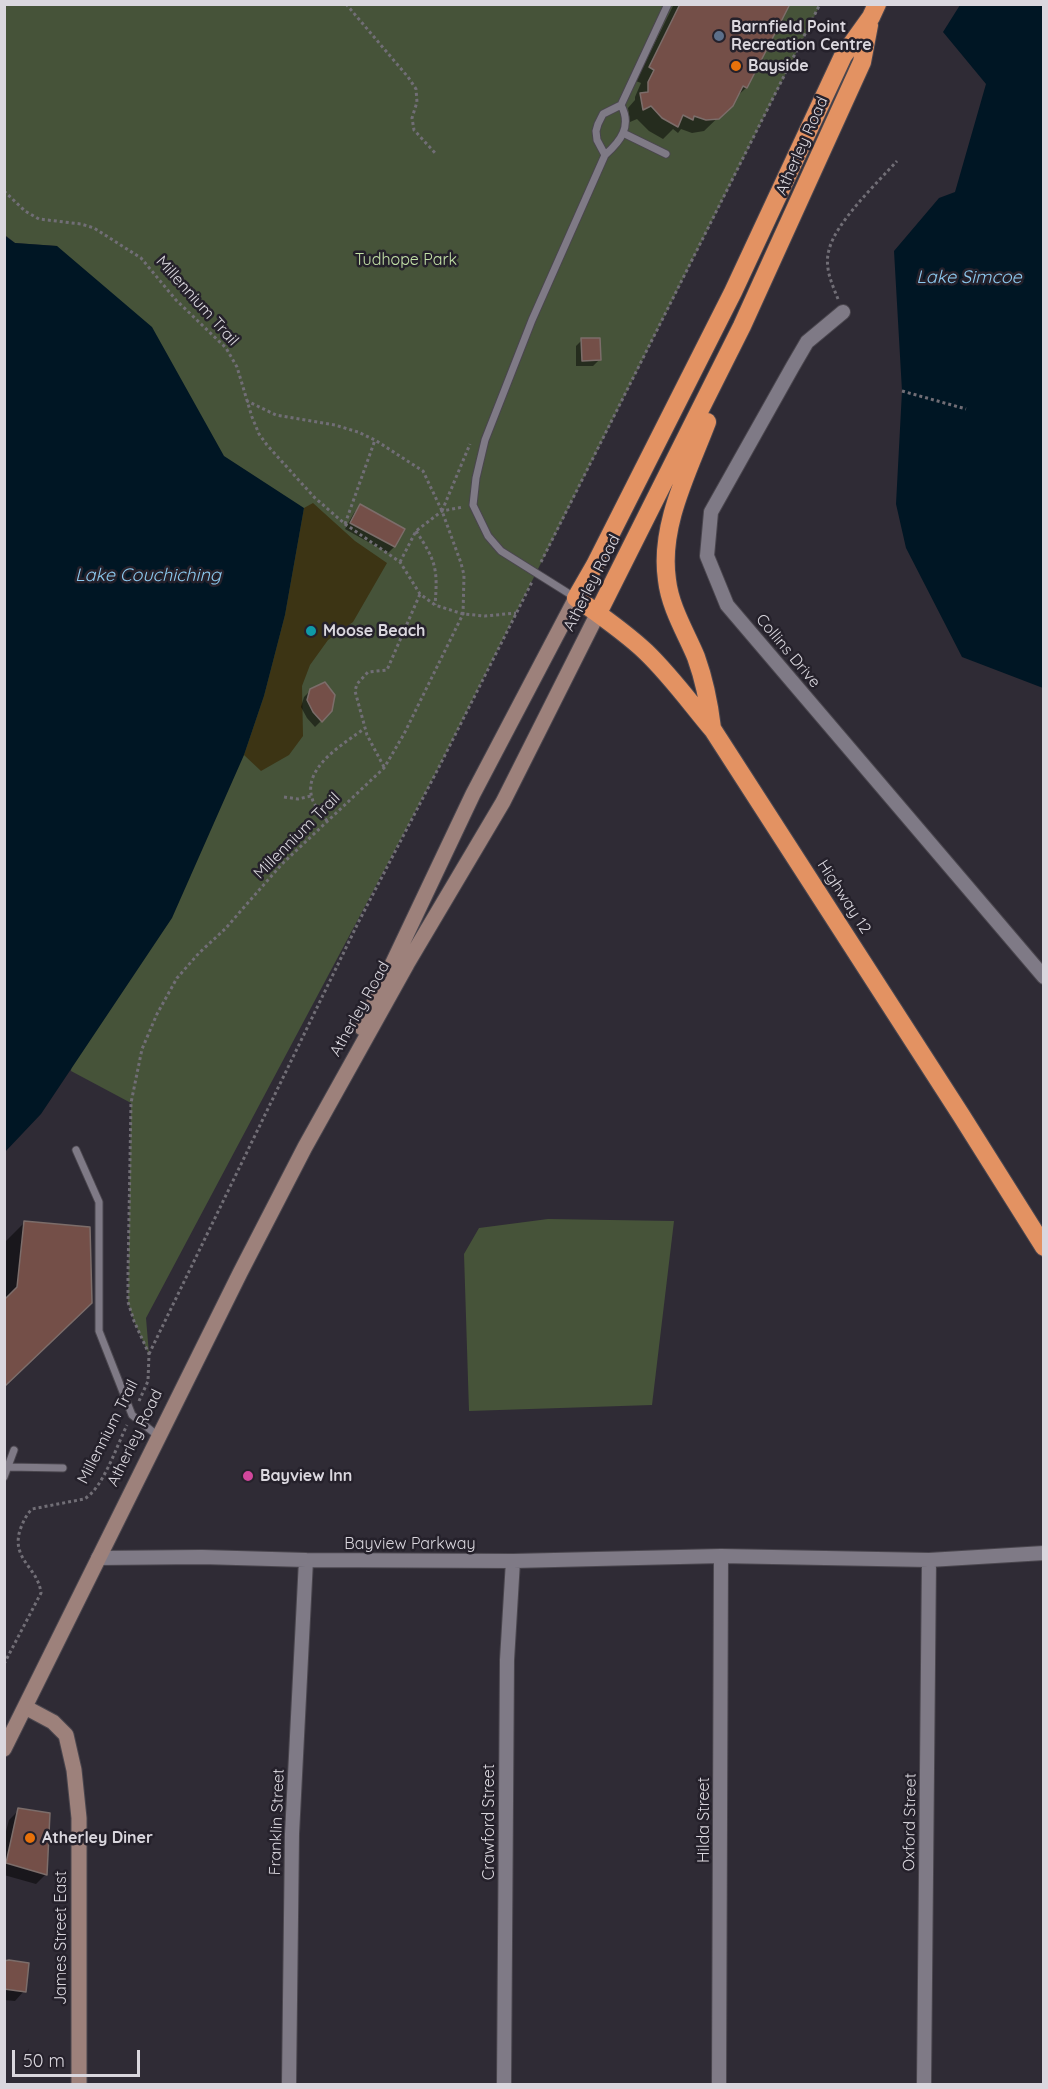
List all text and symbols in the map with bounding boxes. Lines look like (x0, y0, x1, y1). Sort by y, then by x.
place label: Barnfield Point Recreation Centre (731, 17, 872, 55)
marker: Barnfield Point Recreation Centre (712, 29, 726, 43)
place label: Bayside (748, 56, 809, 76)
marker: Bayside (729, 59, 743, 73)
street label: Atherley Road (772, 94, 832, 198)
park label: Tudhope Park (355, 250, 457, 270)
street label: Millennium Trail (152, 252, 242, 350)
water label: Lake Simcoe (916, 267, 1022, 289)
street label: Atherley Road (559, 532, 625, 634)
water label: Lake Couchiching (75, 565, 221, 587)
street label: Collins Drive (752, 610, 824, 692)
place label: Moose Beach (323, 621, 425, 641)
marker: Moose Beach (304, 624, 318, 638)
street label: Millennium Trail (250, 789, 344, 883)
street label: Highway 12 (813, 857, 875, 937)
street label: Atherley Road (326, 958, 394, 1060)
street label: Millennium Trail (73, 1377, 143, 1487)
street label: Atherley Road (103, 1386, 167, 1490)
place label: Bayview Inn (260, 1466, 352, 1486)
marker: Bayview Inn (241, 1469, 255, 1483)
street label: Bayview Parkway (344, 1534, 476, 1554)
street label: Crawford Street (479, 1764, 499, 1880)
street label: Franklin Street (266, 1768, 288, 1876)
street label: Oxford Street (900, 1773, 920, 1871)
street label: Hilda Street (694, 1777, 714, 1863)
place label: Atherley Diner (42, 1828, 153, 1848)
marker: Atherley Diner (23, 1831, 37, 1845)
street label: James Street East (51, 1871, 71, 2005)
scale bar (15, 2038, 142, 2076)
text: 50 m (23, 2049, 65, 2072)

